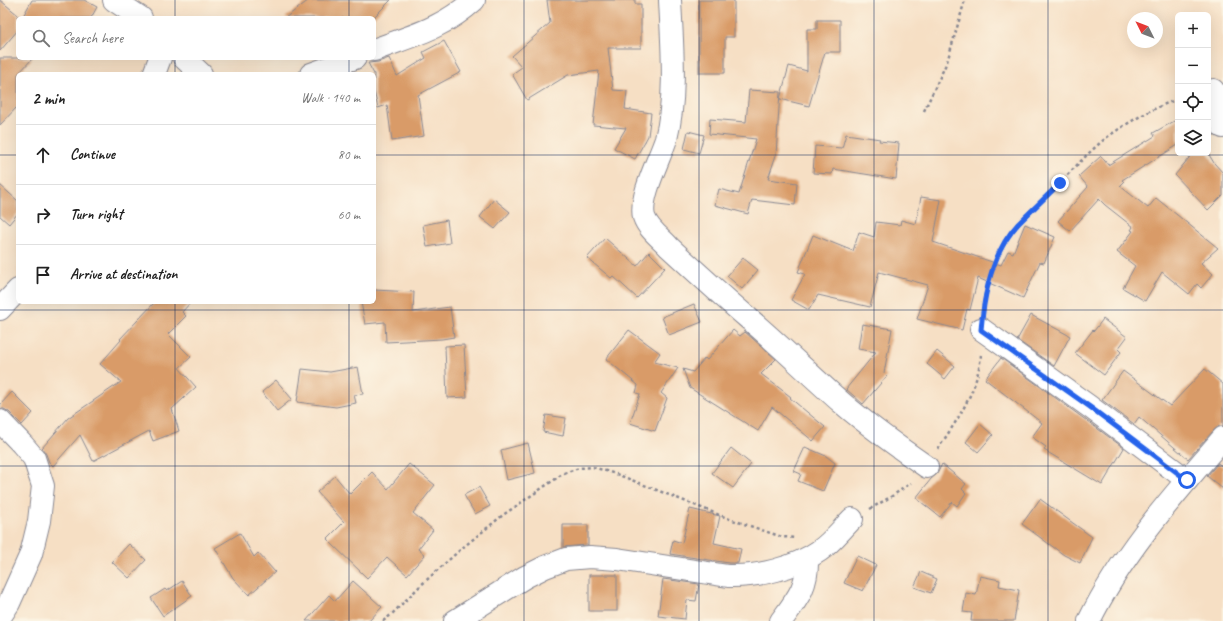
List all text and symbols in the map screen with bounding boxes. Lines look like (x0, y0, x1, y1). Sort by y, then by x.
north arrow (1127, 12, 1163, 48)
map controls (1175, 12, 1211, 156)
button: + (1175, 12, 1211, 48)
search box (16, 16, 376, 60)
icon: search (30, 27, 52, 49)
text: Search here (62, 29, 123, 48)
button: − (1175, 48, 1211, 84)
button: locate (1175, 84, 1211, 120)
text: 2 min (32, 88, 65, 109)
text: Walk · 140 m (301, 90, 360, 106)
button: layers (1175, 120, 1211, 156)
icon: ahead (32, 144, 54, 166)
text: Continue (70, 145, 115, 164)
text: 80 m (338, 147, 360, 163)
route end (1051, 174, 1069, 192)
icon: right (32, 204, 54, 226)
text: Turn right (70, 205, 123, 224)
text: 60 m (338, 207, 360, 223)
icon: arrive (32, 264, 54, 286)
text: Arrive at destination (70, 265, 177, 284)
route start (1178, 471, 1196, 489)

